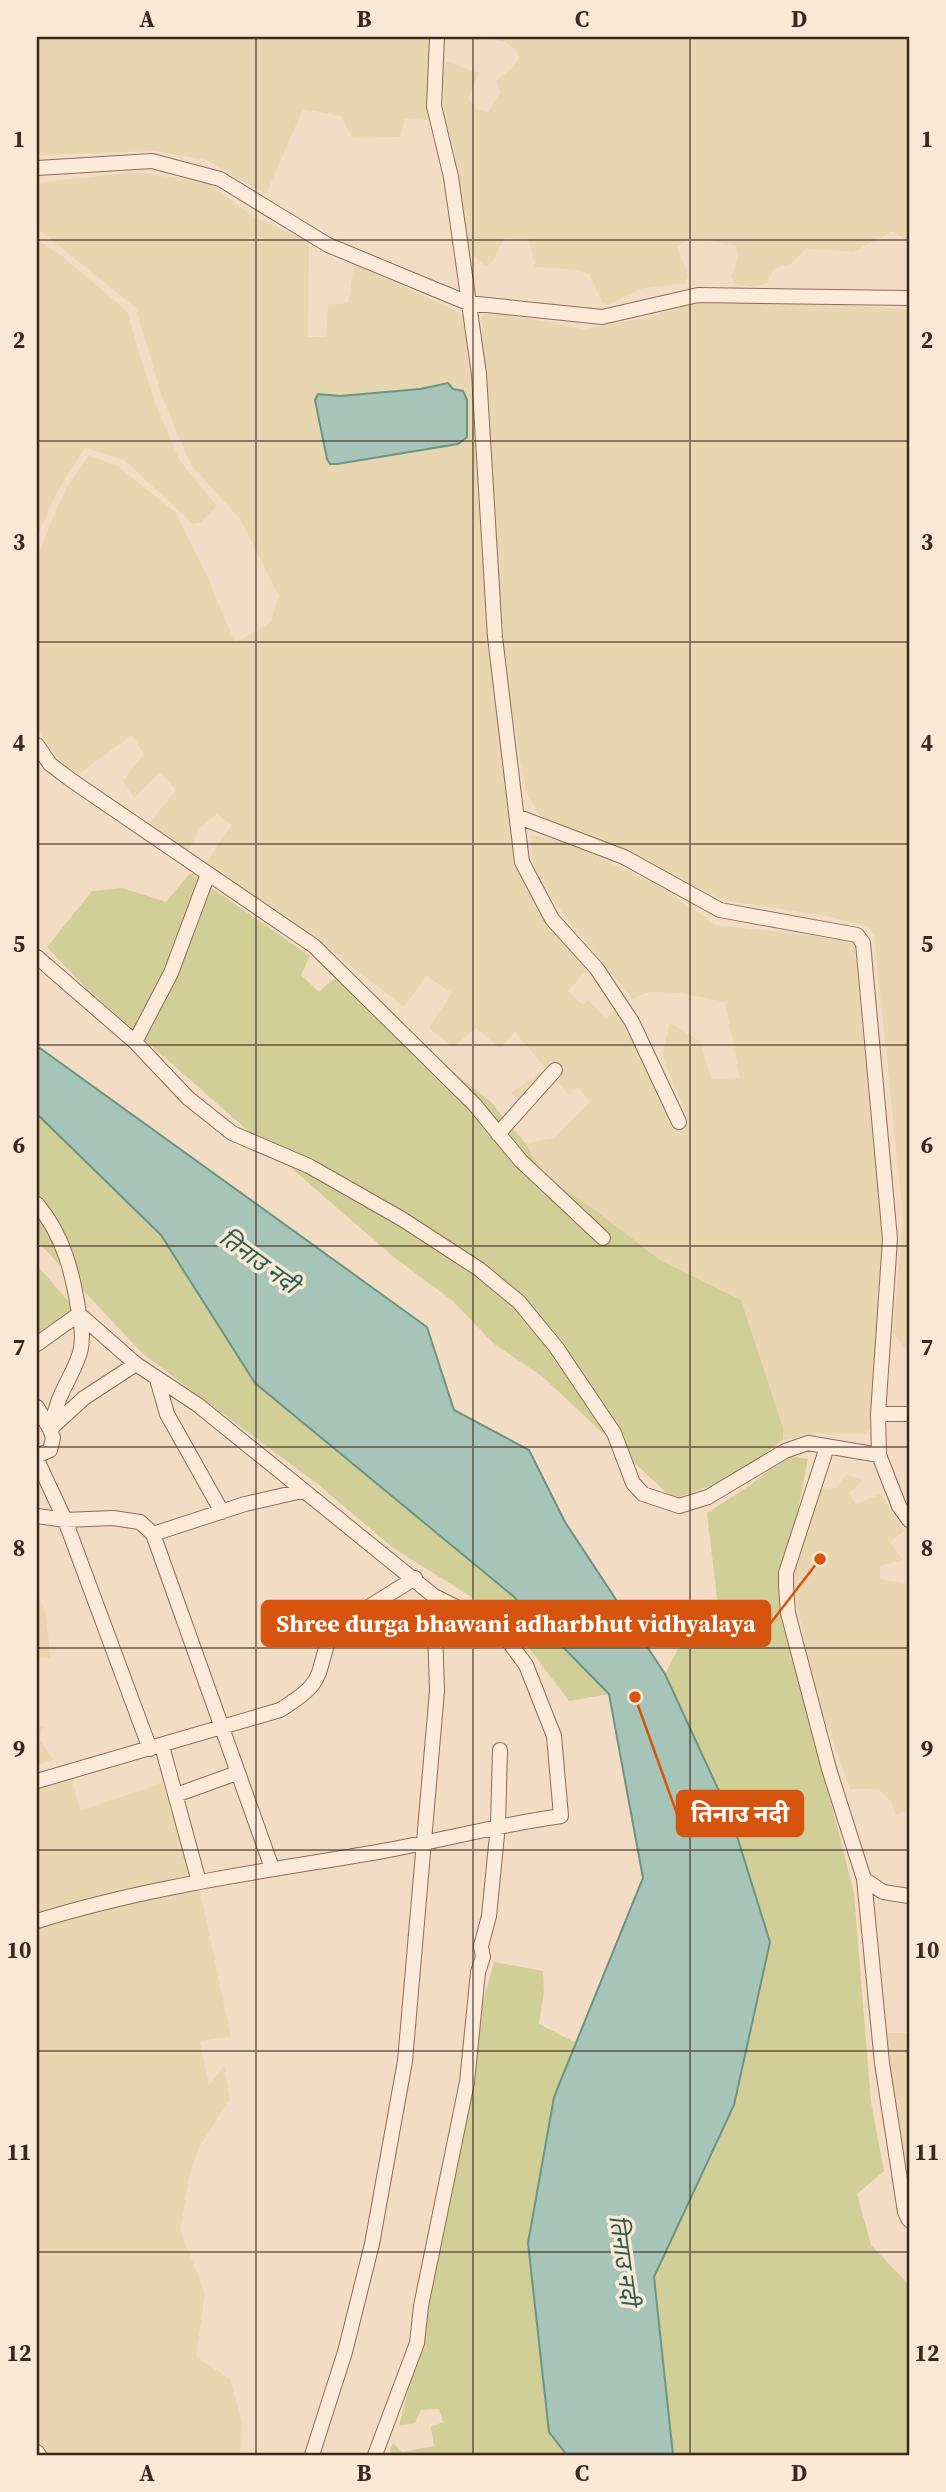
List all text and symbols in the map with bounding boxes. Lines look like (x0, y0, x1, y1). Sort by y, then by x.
text: A (139, 3, 155, 35)
text: B (357, 3, 372, 35)
text: C (575, 3, 589, 35)
text: D (791, 3, 807, 35)
text: 1 (13, 123, 25, 155)
text: 1 (921, 123, 933, 155)
text: 2 (13, 324, 25, 356)
text: 2 (921, 324, 933, 356)
text: 3 (13, 526, 25, 558)
text: 3 (921, 526, 933, 558)
text: 4 (13, 727, 25, 759)
text: 4 (921, 727, 933, 759)
text: 5 (13, 928, 25, 960)
text: 5 (921, 928, 933, 960)
text: 6 (13, 1129, 25, 1161)
text: 6 (921, 1129, 933, 1161)
water label: तिनाउ नदी (213, 1221, 309, 1304)
text: 7 (13, 1331, 25, 1363)
text: 7 (921, 1331, 933, 1363)
text: 8 (13, 1532, 25, 1564)
text: 8 (921, 1532, 933, 1564)
callout: Shree durga bhawani adharbhut vidhyalaya (262, 1601, 770, 1646)
text: Shree durga bhawani adharbhut vidhyalaya (276, 1607, 756, 1640)
text: 9 (13, 1733, 25, 1765)
text: 9 (921, 1733, 933, 1765)
callout: तिनाउ नदी (677, 1791, 803, 1836)
text: तिनाउ नदी (691, 1797, 790, 1830)
text: 10 (7, 1934, 31, 1966)
text: 10 (915, 1934, 939, 1966)
text: 11 (7, 2136, 31, 2168)
text: 11 (915, 2136, 939, 2168)
water label: तिनाउ नदी (601, 2213, 647, 2312)
text: 12 (7, 2337, 31, 2369)
text: 12 (915, 2337, 939, 2369)
text: A (139, 2457, 155, 2489)
text: B (357, 2457, 372, 2489)
text: C (575, 2457, 589, 2489)
text: D (791, 2457, 807, 2489)

